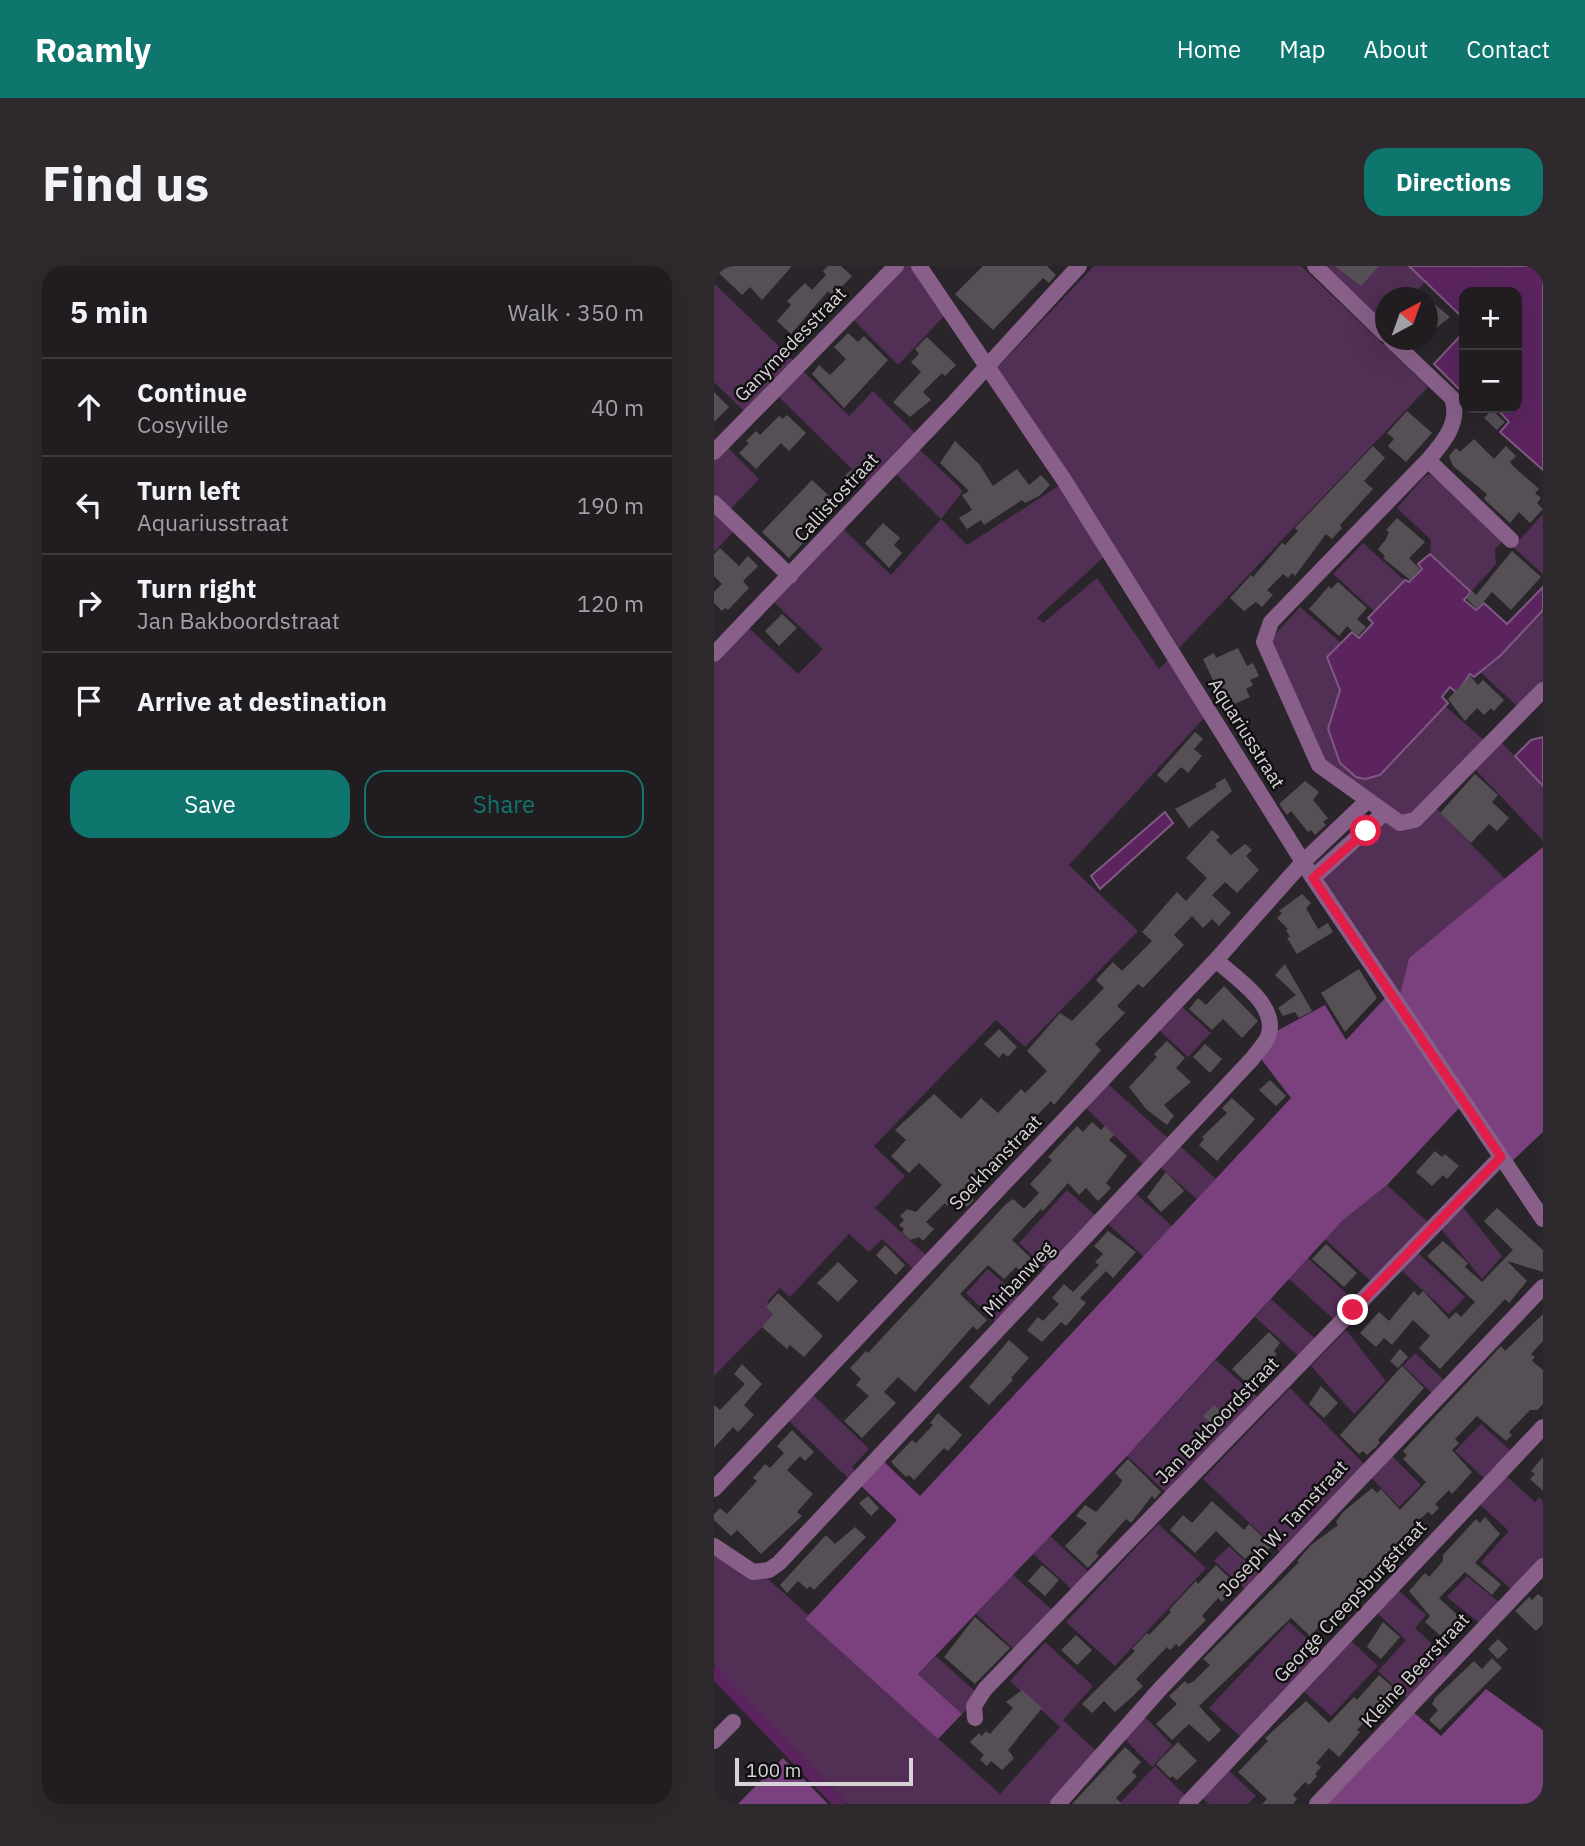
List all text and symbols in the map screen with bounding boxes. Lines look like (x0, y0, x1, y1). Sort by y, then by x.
text: Roamly (35, 28, 151, 71)
text: Home (1177, 33, 1241, 65)
text: Map (1279, 33, 1325, 65)
text: About (1363, 33, 1428, 65)
text: Contact (1466, 33, 1550, 65)
button: Directions (1364, 148, 1543, 216)
text: Find us (42, 151, 209, 214)
street label: Ganymedesstraat (729, 281, 851, 407)
north arrow (1375, 287, 1438, 350)
map controls (1459, 287, 1522, 413)
button: + (1459, 287, 1522, 350)
text: 5 min (70, 292, 148, 331)
text: Walk · 350 m (508, 297, 644, 327)
button: − (1459, 350, 1522, 413)
text: Continue (137, 375, 247, 409)
icon: ahead (70, 388, 108, 426)
text: 40 m (591, 392, 644, 422)
text: Cosyville (137, 409, 229, 439)
street label: Callistostraat (789, 448, 883, 546)
text: Turn left (137, 473, 240, 507)
icon: left (70, 486, 108, 524)
text: 190 m (577, 490, 644, 520)
text: Aquariusstraat (137, 507, 289, 537)
text: Turn right (137, 571, 256, 605)
icon: right (70, 584, 108, 622)
text: 120 m (577, 588, 644, 618)
text: Jan Bakboordstraat (137, 605, 340, 635)
street label: Aquariusstraat (1204, 673, 1290, 793)
icon: arrive (70, 682, 108, 720)
text: Arrive at destination (137, 684, 387, 718)
button: Save (70, 770, 350, 838)
button: Share (364, 770, 644, 838)
route start (1350, 815, 1381, 846)
street label: Soekhanstraat (943, 1109, 1047, 1215)
street label: Mirbanweg (977, 1236, 1059, 1322)
route end (1337, 1294, 1368, 1325)
street label: Jan Bakboordstraat (1150, 1351, 1284, 1489)
street label: Joseph W. Tamstraat (1213, 1455, 1353, 1601)
street label: George Creepsburgstraat (1268, 1515, 1432, 1687)
street label: Kleine Beerstraat (1356, 1608, 1474, 1732)
scale bar (735, 1755, 914, 1787)
text: 100 m (746, 1758, 801, 1782)

